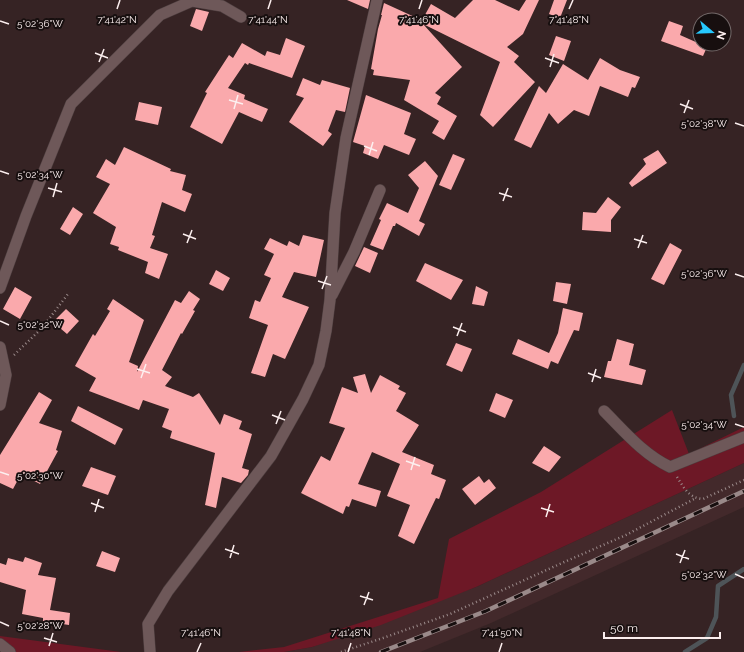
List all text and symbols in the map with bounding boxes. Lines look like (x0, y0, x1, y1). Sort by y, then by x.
north arrow (692, 12, 732, 52)
text: 7°41'42"N (97, 14, 137, 25)
text: 7°41'44"N (248, 14, 288, 25)
text: 7°41'46"N (399, 14, 439, 25)
text: 7°41'48"N (549, 14, 589, 25)
text: 5°02'36"W (17, 18, 63, 29)
text: N (713, 29, 728, 41)
text: 5°02'38"W (681, 118, 727, 129)
text: 5°02'34"W (17, 169, 63, 180)
text: 5°02'36"W (681, 268, 727, 279)
text: 5°02'32"W (17, 319, 63, 330)
text: 5°02'34"W (681, 419, 727, 430)
text: 5°02'30"W (17, 470, 64, 481)
text: 5°02'32"W (681, 569, 727, 580)
scale bar (604, 614, 720, 640)
text: 5°02'28"W (17, 620, 63, 631)
text: 50 m (610, 621, 638, 635)
text: 7°41'46"N (181, 627, 221, 638)
text: 7°41'48"N (331, 627, 371, 638)
text: 7°41'50"N (482, 627, 522, 638)

